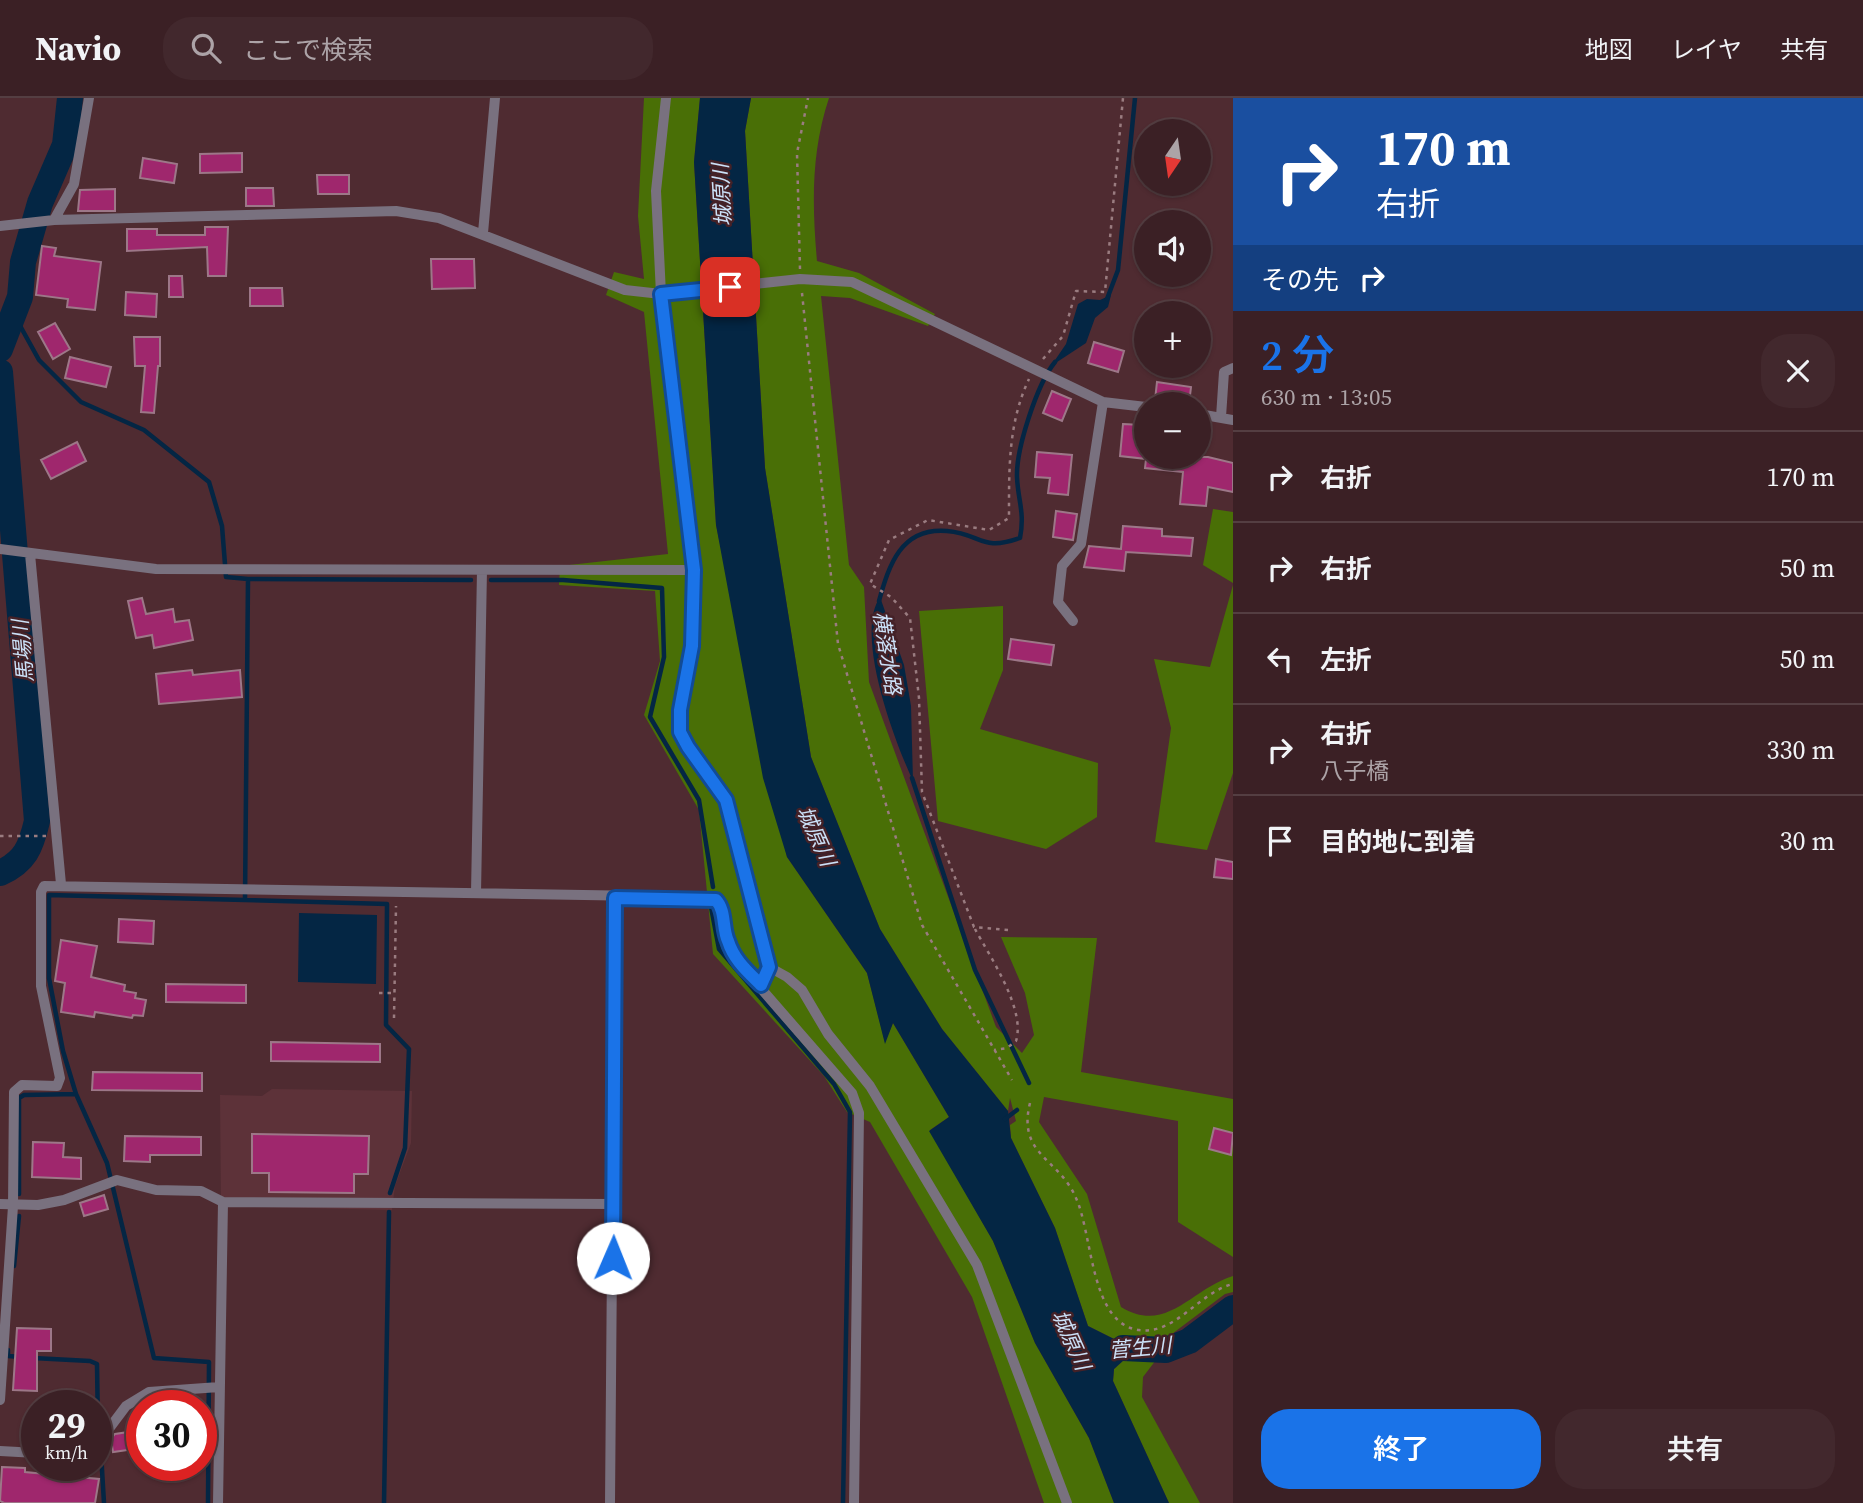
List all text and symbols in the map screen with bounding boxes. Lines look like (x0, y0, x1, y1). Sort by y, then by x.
search box (163, 17, 653, 80)
text: Navio (35, 26, 121, 71)
icon: search (187, 29, 225, 67)
text: ここで検索 (243, 32, 373, 68)
text: 地図 (1585, 33, 1633, 66)
text: レイヤ (1671, 33, 1742, 66)
text: 共有 (1780, 33, 1828, 66)
text: 170 m (1376, 114, 1511, 181)
north arrow (1134, 119, 1211, 196)
map controls (1134, 119, 1211, 469)
icon: right (1261, 126, 1352, 217)
water label: 城原川 (705, 161, 738, 227)
text: 右折 (1376, 182, 1440, 226)
button: sound (1134, 210, 1211, 287)
pin (700, 257, 760, 317)
icon: right (1353, 259, 1391, 297)
text: その先 (1261, 262, 1339, 298)
icon: arrive (711, 268, 749, 306)
button: + (1134, 301, 1211, 378)
text: 2 分 (1261, 326, 1334, 384)
button: close (1761, 334, 1835, 408)
text: 630 m · 13:05 (1261, 381, 1392, 413)
button: − (1134, 392, 1211, 469)
icon: right (1261, 458, 1299, 496)
text: 170 m (1767, 459, 1835, 495)
text: 右折 (1320, 460, 1372, 496)
icon: right (1261, 549, 1299, 587)
text: 50 m (1780, 550, 1835, 586)
text: 右折 (1320, 551, 1372, 587)
water label: 横落水路 (867, 609, 909, 699)
water label: 馬場川 (5, 616, 40, 684)
icon: left (1261, 640, 1299, 678)
text: 50 m (1780, 641, 1835, 677)
text: 左折 (1320, 642, 1372, 678)
text: 右折 (1320, 716, 1372, 752)
icon: right (1261, 731, 1299, 769)
text: 330 m (1767, 732, 1835, 768)
text: 八子橋 (1320, 755, 1389, 787)
water label: 城原川 (790, 801, 843, 872)
icon: arrive (1261, 822, 1299, 860)
text: 30 m (1780, 823, 1835, 859)
text: 目的地に到着 (1320, 824, 1476, 860)
position arrow (576, 1221, 650, 1295)
water label: 城原川 (1045, 1305, 1098, 1376)
water label: 菅生川 (1107, 1330, 1175, 1365)
speed limit sign: 30 (126, 1390, 217, 1481)
text: 29 (48, 1402, 85, 1450)
button: 終了 (1261, 1409, 1541, 1489)
button: 共有 (1555, 1409, 1835, 1489)
text: km/h (45, 1440, 88, 1465)

